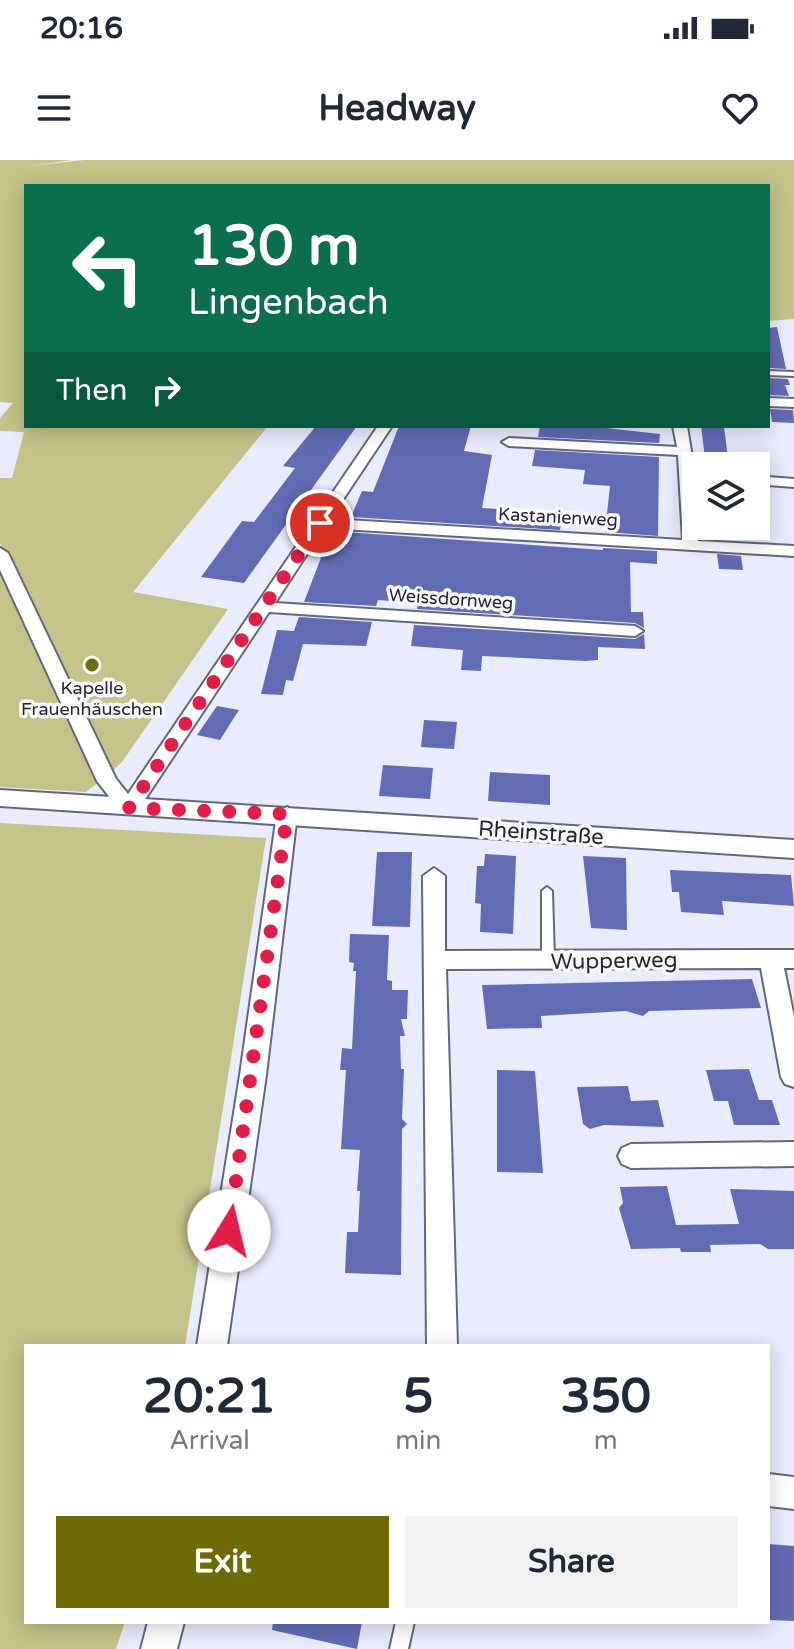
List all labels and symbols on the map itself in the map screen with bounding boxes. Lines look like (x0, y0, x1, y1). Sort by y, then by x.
pin (286, 489, 354, 557)
street label: Kastanienweg (498, 503, 618, 531)
street label: Weissdornweg (388, 584, 514, 614)
marker: Kapelle Frauenhäuschen (83, 656, 101, 674)
place label: Kapelle Frauenhäuschen (21, 677, 163, 720)
street label: Rheinstraße (477, 816, 605, 850)
street label: Wupperweg (550, 947, 678, 975)
position arrow (187, 1189, 271, 1273)

